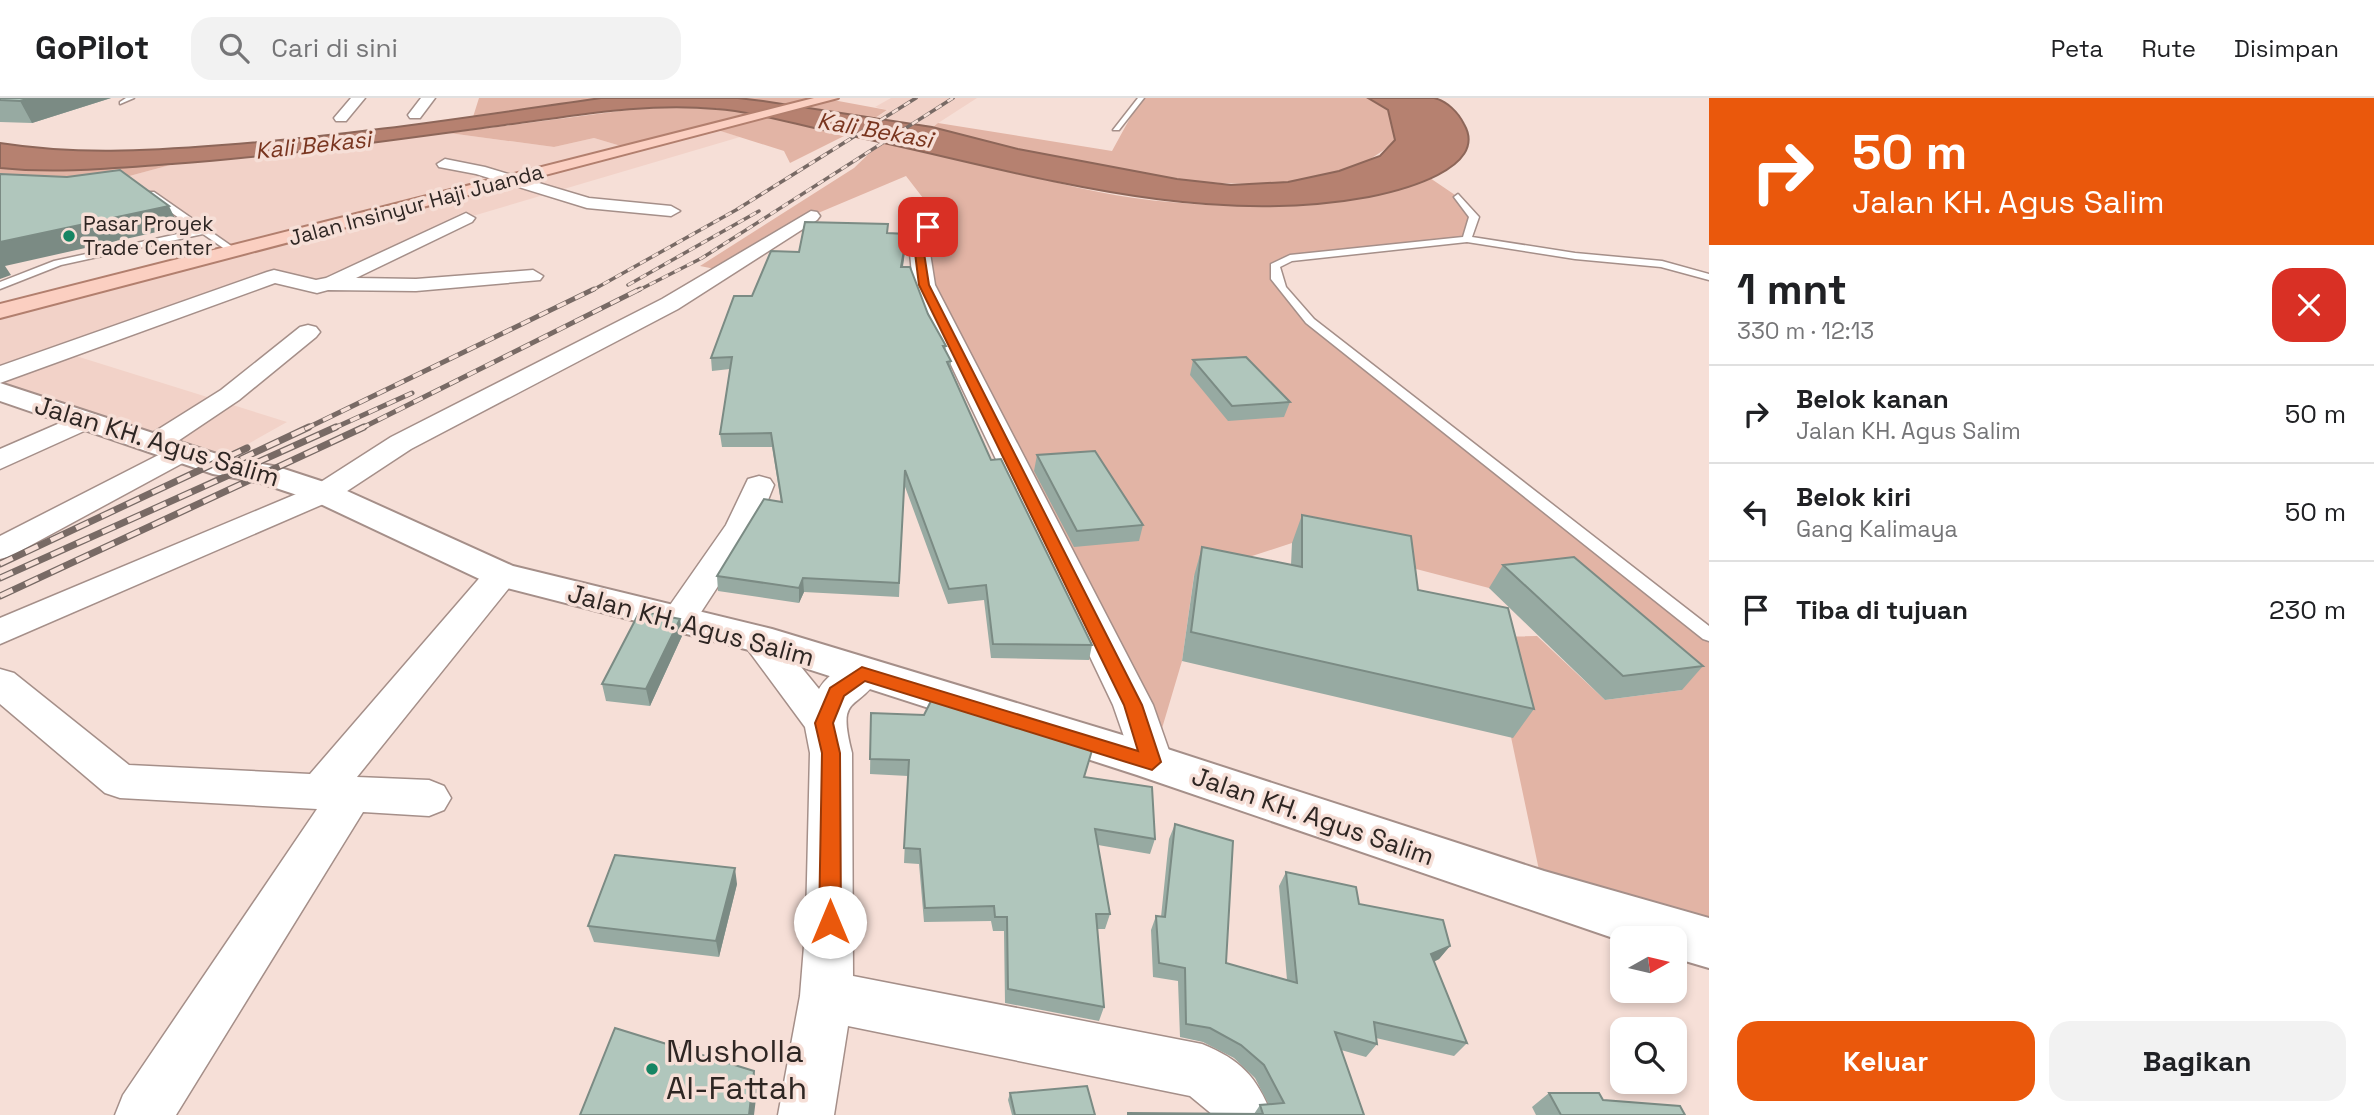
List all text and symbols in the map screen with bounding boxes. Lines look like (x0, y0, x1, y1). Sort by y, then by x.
search box (191, 17, 681, 80)
text: GoPilot (35, 27, 149, 69)
icon: search (215, 29, 253, 67)
text: Cari di sini (271, 31, 398, 65)
text: Peta (2051, 33, 2103, 64)
text: Rute (2141, 33, 2196, 64)
text: Disimpan (2234, 33, 2339, 64)
water label: Kali Bekasi (815, 105, 937, 155)
text: 50 m (1852, 121, 1967, 183)
water label: Kali Bekasi (254, 124, 375, 166)
icon: right (1737, 126, 1828, 217)
street label: Jalan Insinyur Haji Juanda (286, 158, 546, 252)
text: Jalan KH. Agus Salim (1852, 182, 2165, 222)
pin (898, 197, 958, 257)
icon: arrive (909, 208, 947, 246)
place label: Pasar Proyek Trade Center (83, 210, 213, 261)
marker: Pasar Proyek Trade Center (61, 228, 77, 244)
text: 1 mnt (1737, 263, 1847, 316)
button: close (2272, 268, 2346, 342)
text: 330 m · 12:13 (1737, 316, 1874, 346)
text: Belok kanan (1796, 382, 1949, 416)
street label: Jalan KH. Agus Salim (31, 388, 283, 494)
icon: right (1737, 395, 1775, 433)
text: 50 m (2285, 397, 2346, 431)
text: Jalan KH. Agus Salim (1796, 416, 2021, 446)
text: Belok kiri (1796, 480, 1911, 514)
icon: left (1737, 493, 1775, 531)
text: 50 m (2285, 495, 2346, 529)
text: Gang Kalimaya (1796, 514, 1958, 544)
street label: Jalan KH. Agus Salim (564, 576, 818, 674)
icon: arrive (1737, 591, 1775, 629)
text: Tiba di tujuan (1796, 593, 1968, 627)
text: 230 m (2269, 593, 2346, 627)
street label: Jalan KH. Agus Salim (1187, 759, 1439, 873)
position arrow (793, 885, 867, 959)
north arrow (1610, 926, 1687, 1003)
map controls (1610, 926, 1687, 1094)
button: search (1610, 1017, 1687, 1094)
button: Keluar (1737, 1021, 2035, 1101)
button: Bagikan (2049, 1021, 2346, 1101)
place label: Musholla Al-Fattah (666, 1031, 807, 1108)
marker: Musholla Al-Fattah (644, 1061, 660, 1077)

